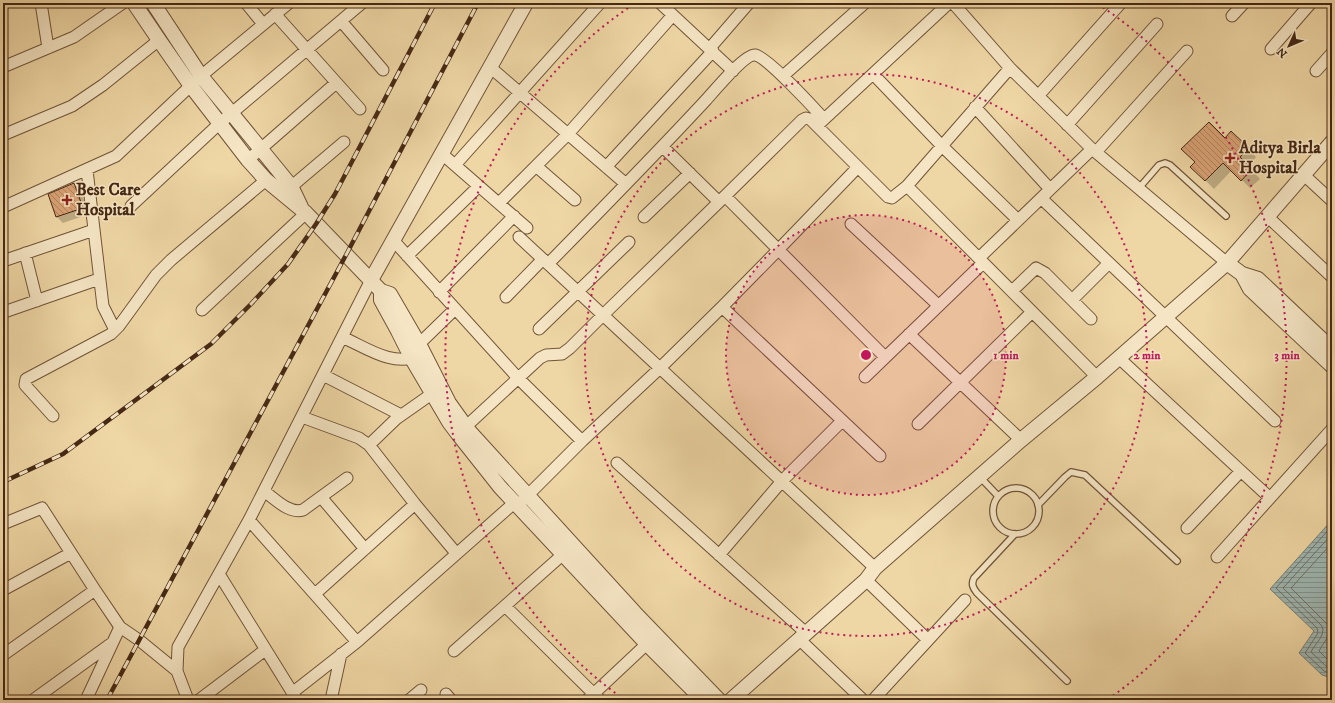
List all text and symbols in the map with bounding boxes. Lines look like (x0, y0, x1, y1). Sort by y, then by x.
north arrow (1269, 26, 1309, 66)
text: N (1274, 44, 1291, 60)
place label: Aditya Birla Hospital (1238, 137, 1321, 179)
marker: Aditya Birla Hospital (1224, 152, 1236, 164)
place label: Best Care Hospital (76, 179, 140, 221)
marker: Best Care Hospital (61, 194, 73, 206)
centre of rings (859, 348, 873, 362)
text: 1 min (993, 348, 1019, 363)
text: 2 min (1134, 348, 1161, 363)
text: 3 min (1274, 348, 1300, 363)

